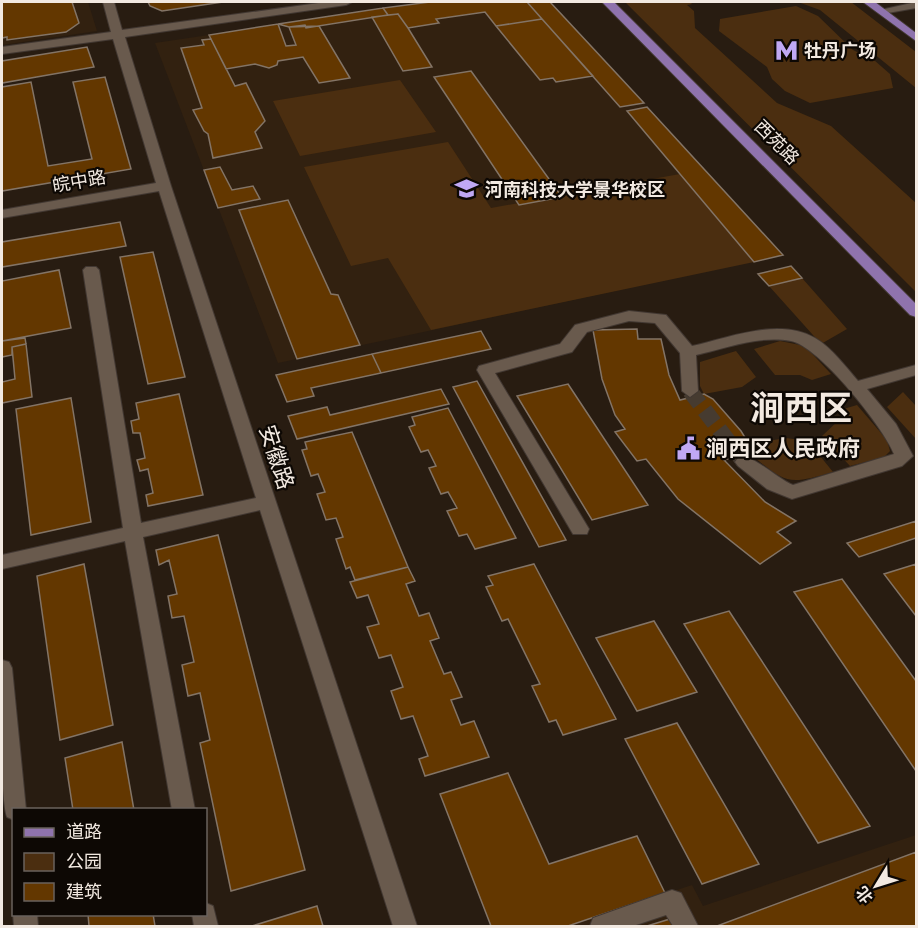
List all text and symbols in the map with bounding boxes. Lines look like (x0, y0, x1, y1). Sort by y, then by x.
metro station icon: 牡丹广场 (773, 37, 799, 63)
place label: 牡丹广场 (804, 37, 876, 64)
street label: 西苑路 (748, 113, 806, 171)
street label: 皖中路 (50, 163, 108, 199)
school or university icon: 河南科技大学景华校区 (454, 176, 480, 202)
place label: 河南科技大学景华校区 (485, 176, 665, 203)
district label: 涧西区 (750, 381, 852, 433)
street label: 安徽路 (251, 420, 303, 494)
place label: 涧西区人民政府 (706, 431, 860, 465)
public building icon: 涧西区人民政府 (675, 435, 701, 461)
legend (12, 808, 207, 916)
text: 道路 (66, 818, 102, 845)
text: 公园 (66, 848, 102, 875)
north arrow (846, 856, 906, 916)
text: 建筑 (66, 878, 102, 905)
text: 北 (850, 882, 879, 909)

